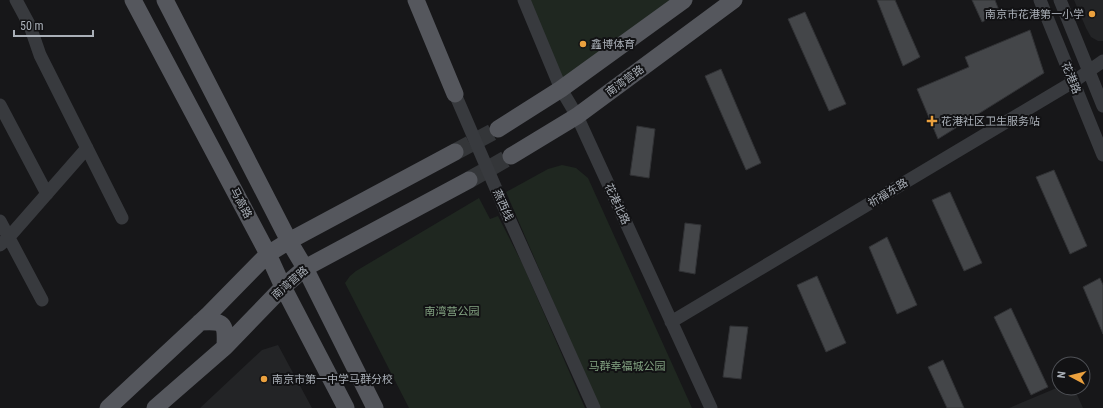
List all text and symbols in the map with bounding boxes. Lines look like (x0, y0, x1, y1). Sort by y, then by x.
place label: 南京市花港第一小学 (985, 8, 1084, 21)
marker: 南京市花港第一小学 (1087, 9, 1097, 19)
scale bar (14, 12, 93, 38)
text: 50 m (20, 19, 44, 33)
place label: 鑫博体育 (591, 38, 635, 51)
marker: 鑫博体育 (578, 39, 588, 49)
street label: 花港路 (1059, 60, 1083, 96)
street label: 南湾营路 (603, 63, 647, 99)
marker: 花港社区卫生服务站 (926, 115, 938, 127)
place label: 花港社区卫生服务站 (941, 115, 1040, 128)
street label: 祈福东路 (866, 176, 910, 210)
street label: 花港北路 (602, 181, 632, 227)
street label: 马高路 (228, 185, 254, 221)
street label: 燕西线 (490, 187, 516, 223)
street label: 南湾营路 (269, 264, 311, 302)
park label: 南湾营公园 (425, 305, 480, 318)
north arrow (1051, 356, 1091, 396)
park label: 马群幸福城公园 (589, 360, 666, 373)
text: N (1055, 370, 1068, 379)
place label: 南京市第一中学马群分校 (272, 373, 393, 386)
marker: 南京市第一中学马群分校 (259, 374, 269, 384)

